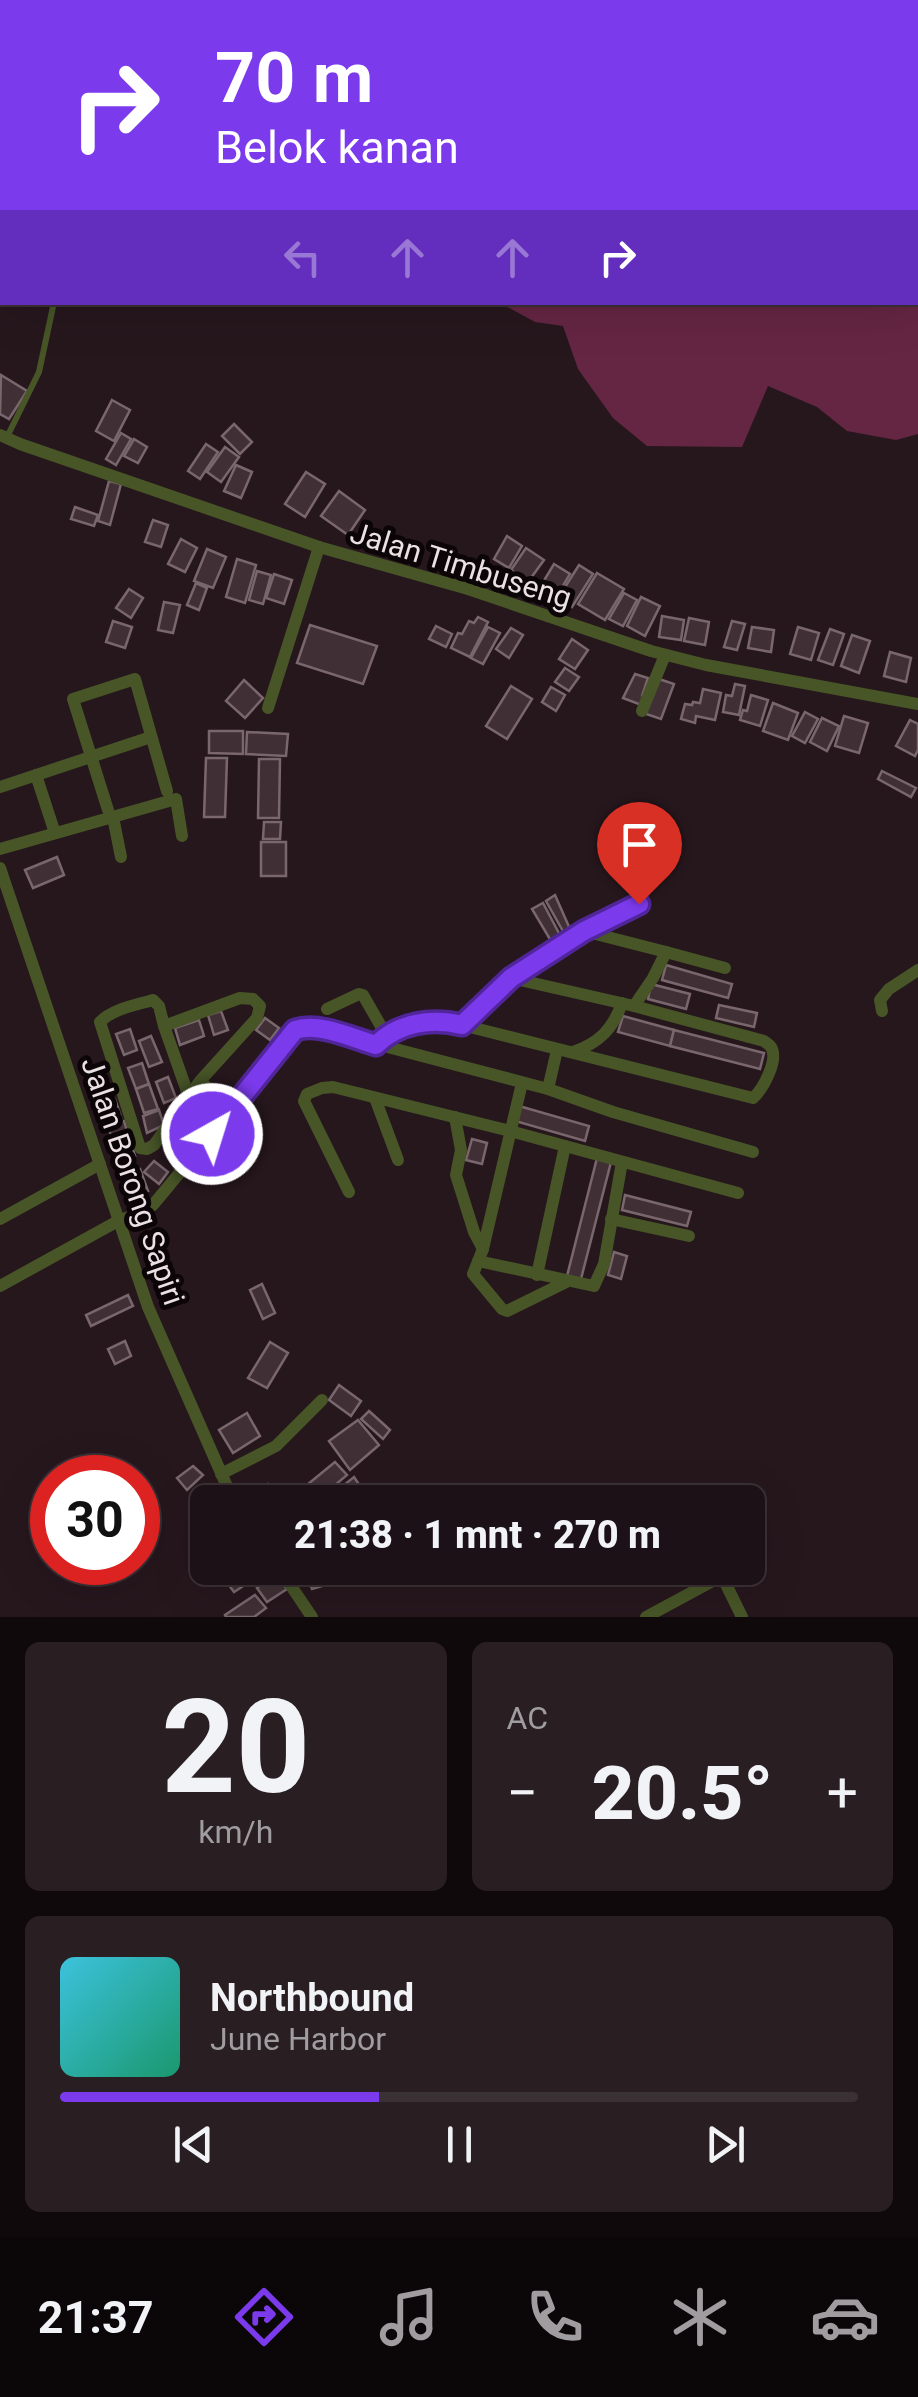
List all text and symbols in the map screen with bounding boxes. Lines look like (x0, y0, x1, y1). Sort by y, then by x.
text: 70 m (215, 37, 373, 119)
icon: right (50, 40, 180, 170)
text: Belok kanan (215, 121, 459, 174)
icon: left (275, 230, 330, 285)
icon: ahead (380, 230, 435, 285)
icon: ahead (485, 230, 540, 285)
icon: right (590, 230, 645, 285)
street label: Jalan Timbuseng (346, 515, 576, 615)
pin (597, 802, 682, 905)
icon: arrive (612, 817, 667, 872)
street label: Jalan Borong Sapiri (74, 1052, 192, 1310)
position arrow (160, 1082, 264, 1186)
speed limit sign: 30 (30, 1455, 160, 1585)
text: 21:38 · 1 mnt · 270 m (294, 1513, 661, 1557)
text: 20 (161, 1671, 310, 1824)
text: AC (507, 1699, 548, 1737)
text: 20.5° (592, 1749, 773, 1837)
text: − (507, 1761, 538, 1825)
text: + (827, 1761, 858, 1825)
text: km/h (198, 1813, 273, 1851)
text: Northbound (210, 1976, 414, 2020)
text: June Harbor (210, 2020, 386, 2058)
icon: previous (166, 2117, 221, 2172)
icon: pause (432, 2117, 487, 2172)
icon: next (698, 2117, 753, 2172)
icon: directions (229, 2282, 299, 2352)
icon: music (374, 2282, 444, 2352)
icon: phone (520, 2282, 590, 2352)
icon: climate (665, 2282, 735, 2352)
icon: car (810, 2282, 880, 2352)
text: 21:37 (38, 2291, 154, 2344)

